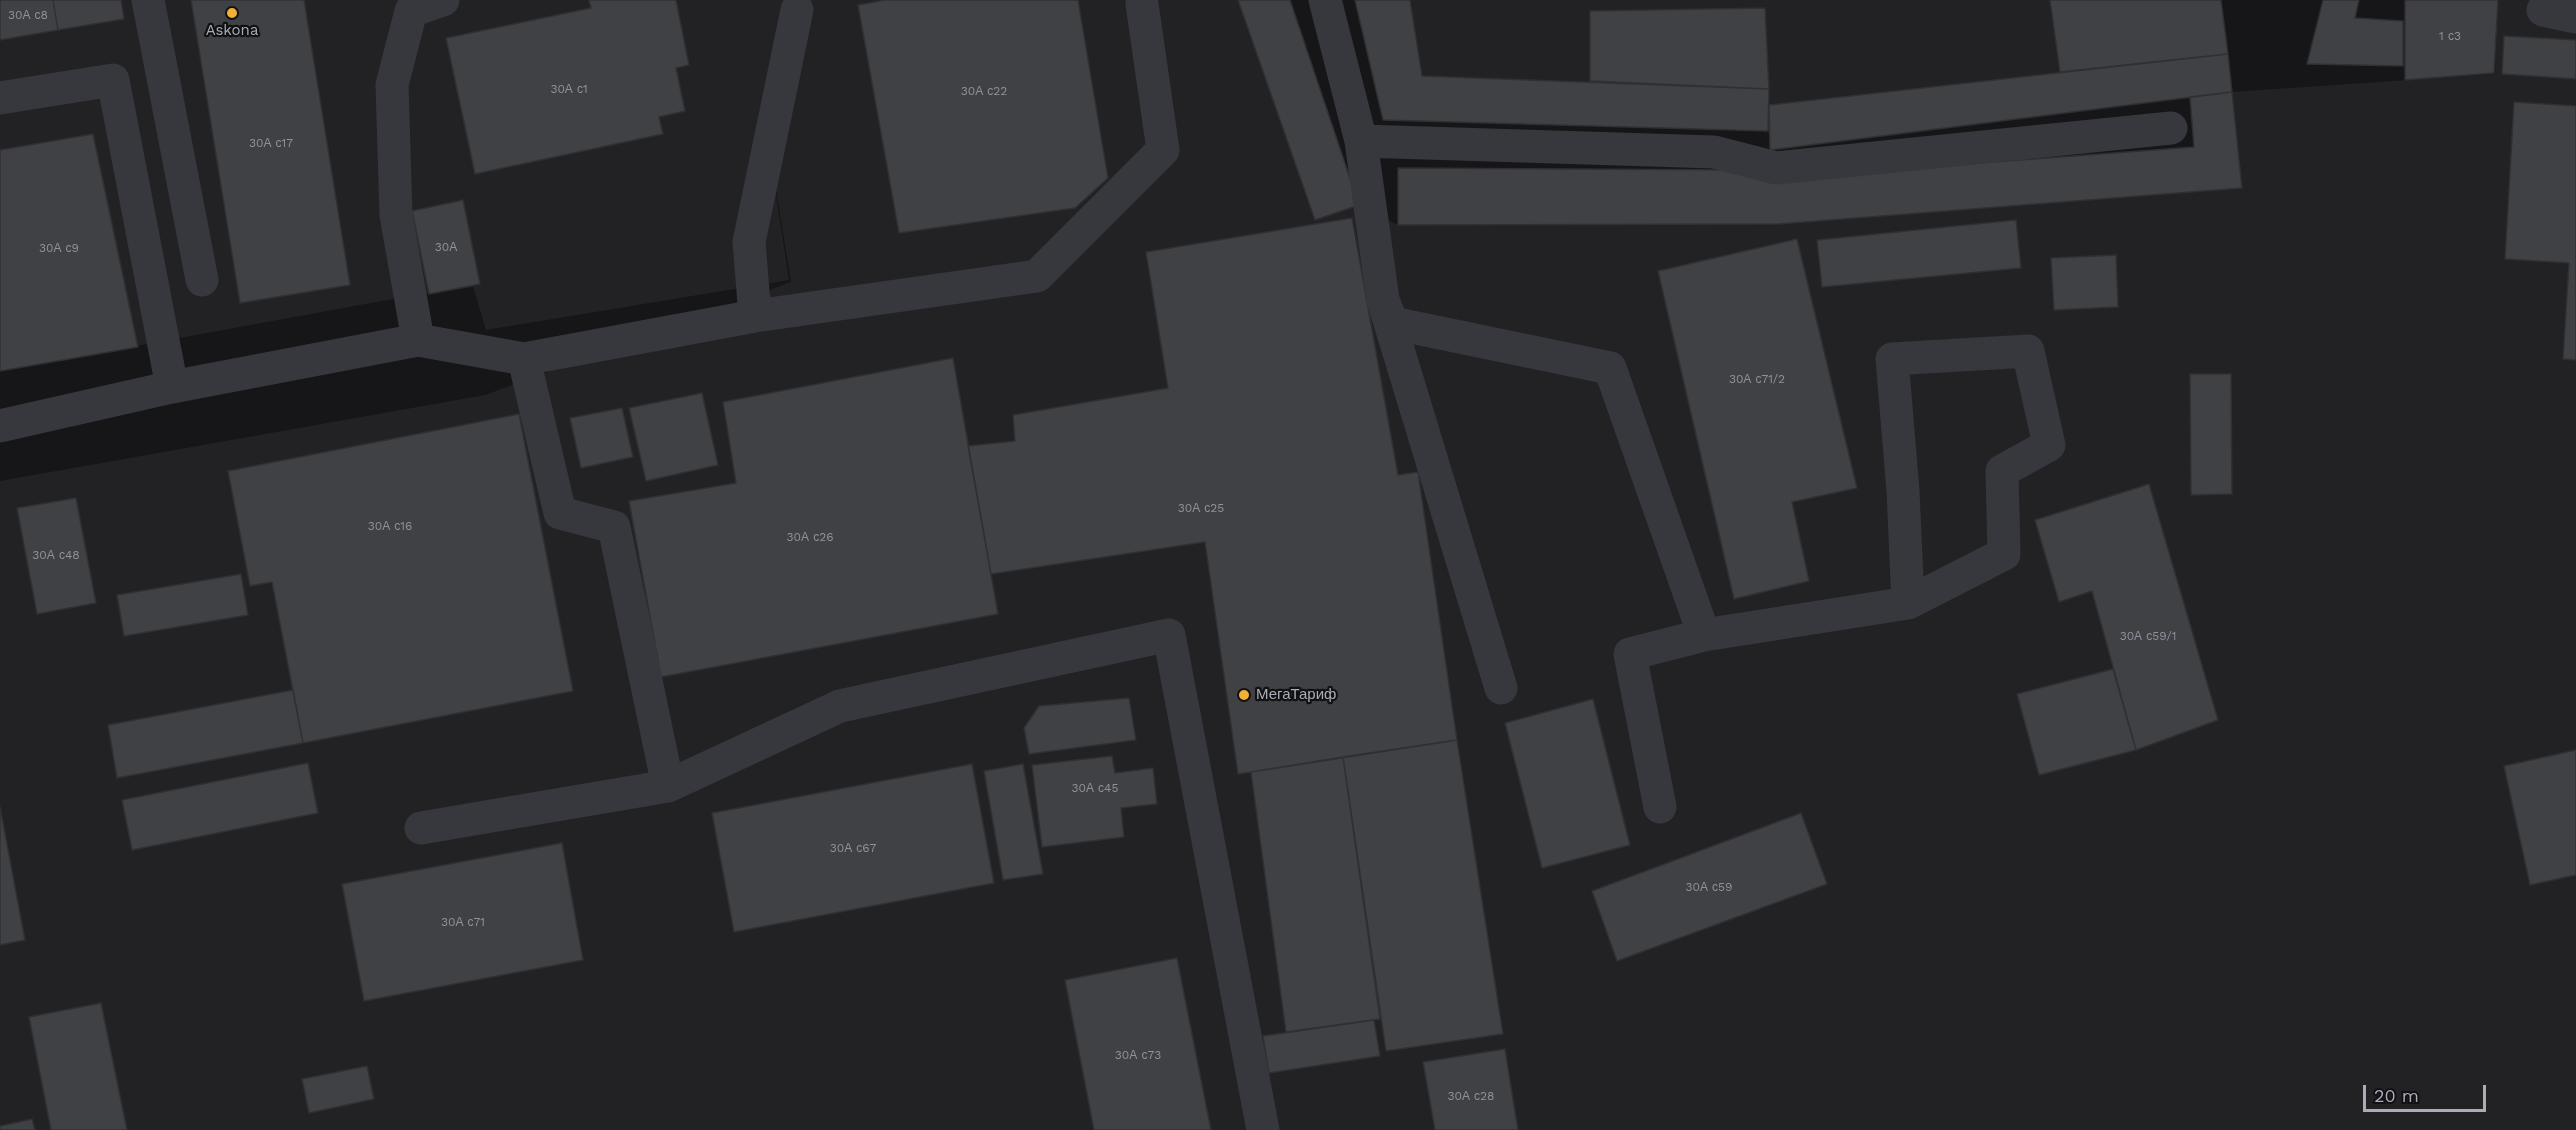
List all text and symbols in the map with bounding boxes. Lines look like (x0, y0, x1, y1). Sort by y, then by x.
marker: Askona (225, 6, 239, 20)
house number: 30А с8 (8, 8, 48, 22)
place label: Askona (206, 22, 258, 40)
house number: 1 с3 (2439, 29, 2461, 43)
house number: 30А с1 (550, 82, 588, 96)
house number: 30А с22 (961, 84, 1007, 98)
house number: 30А с17 (249, 136, 293, 150)
house number: 30А (435, 240, 457, 254)
house number: 30А с9 (39, 241, 79, 255)
house number: 30А с71/2 (1729, 372, 1785, 386)
house number: 30А с25 (1178, 501, 1224, 515)
house number: 30А с16 (368, 519, 412, 533)
house number: 30А с26 (787, 530, 833, 544)
house number: 30А с48 (32, 548, 80, 562)
house number: 30А с59/1 (2120, 629, 2176, 643)
place label: МегаТариф (1256, 686, 1336, 704)
marker: МегаТариф (1237, 688, 1251, 702)
house number: 30А с45 (1072, 781, 1118, 795)
house number: 30А с67 (830, 841, 876, 855)
house number: 30А с59 (1686, 880, 1732, 894)
house number: 30А с71 (441, 915, 485, 929)
house number: 30А с73 (1115, 1048, 1161, 1062)
scale bar (2366, 1073, 2489, 1111)
text: 20 m (2374, 1085, 2419, 1106)
house number: 30А с28 (1448, 1089, 1494, 1103)

